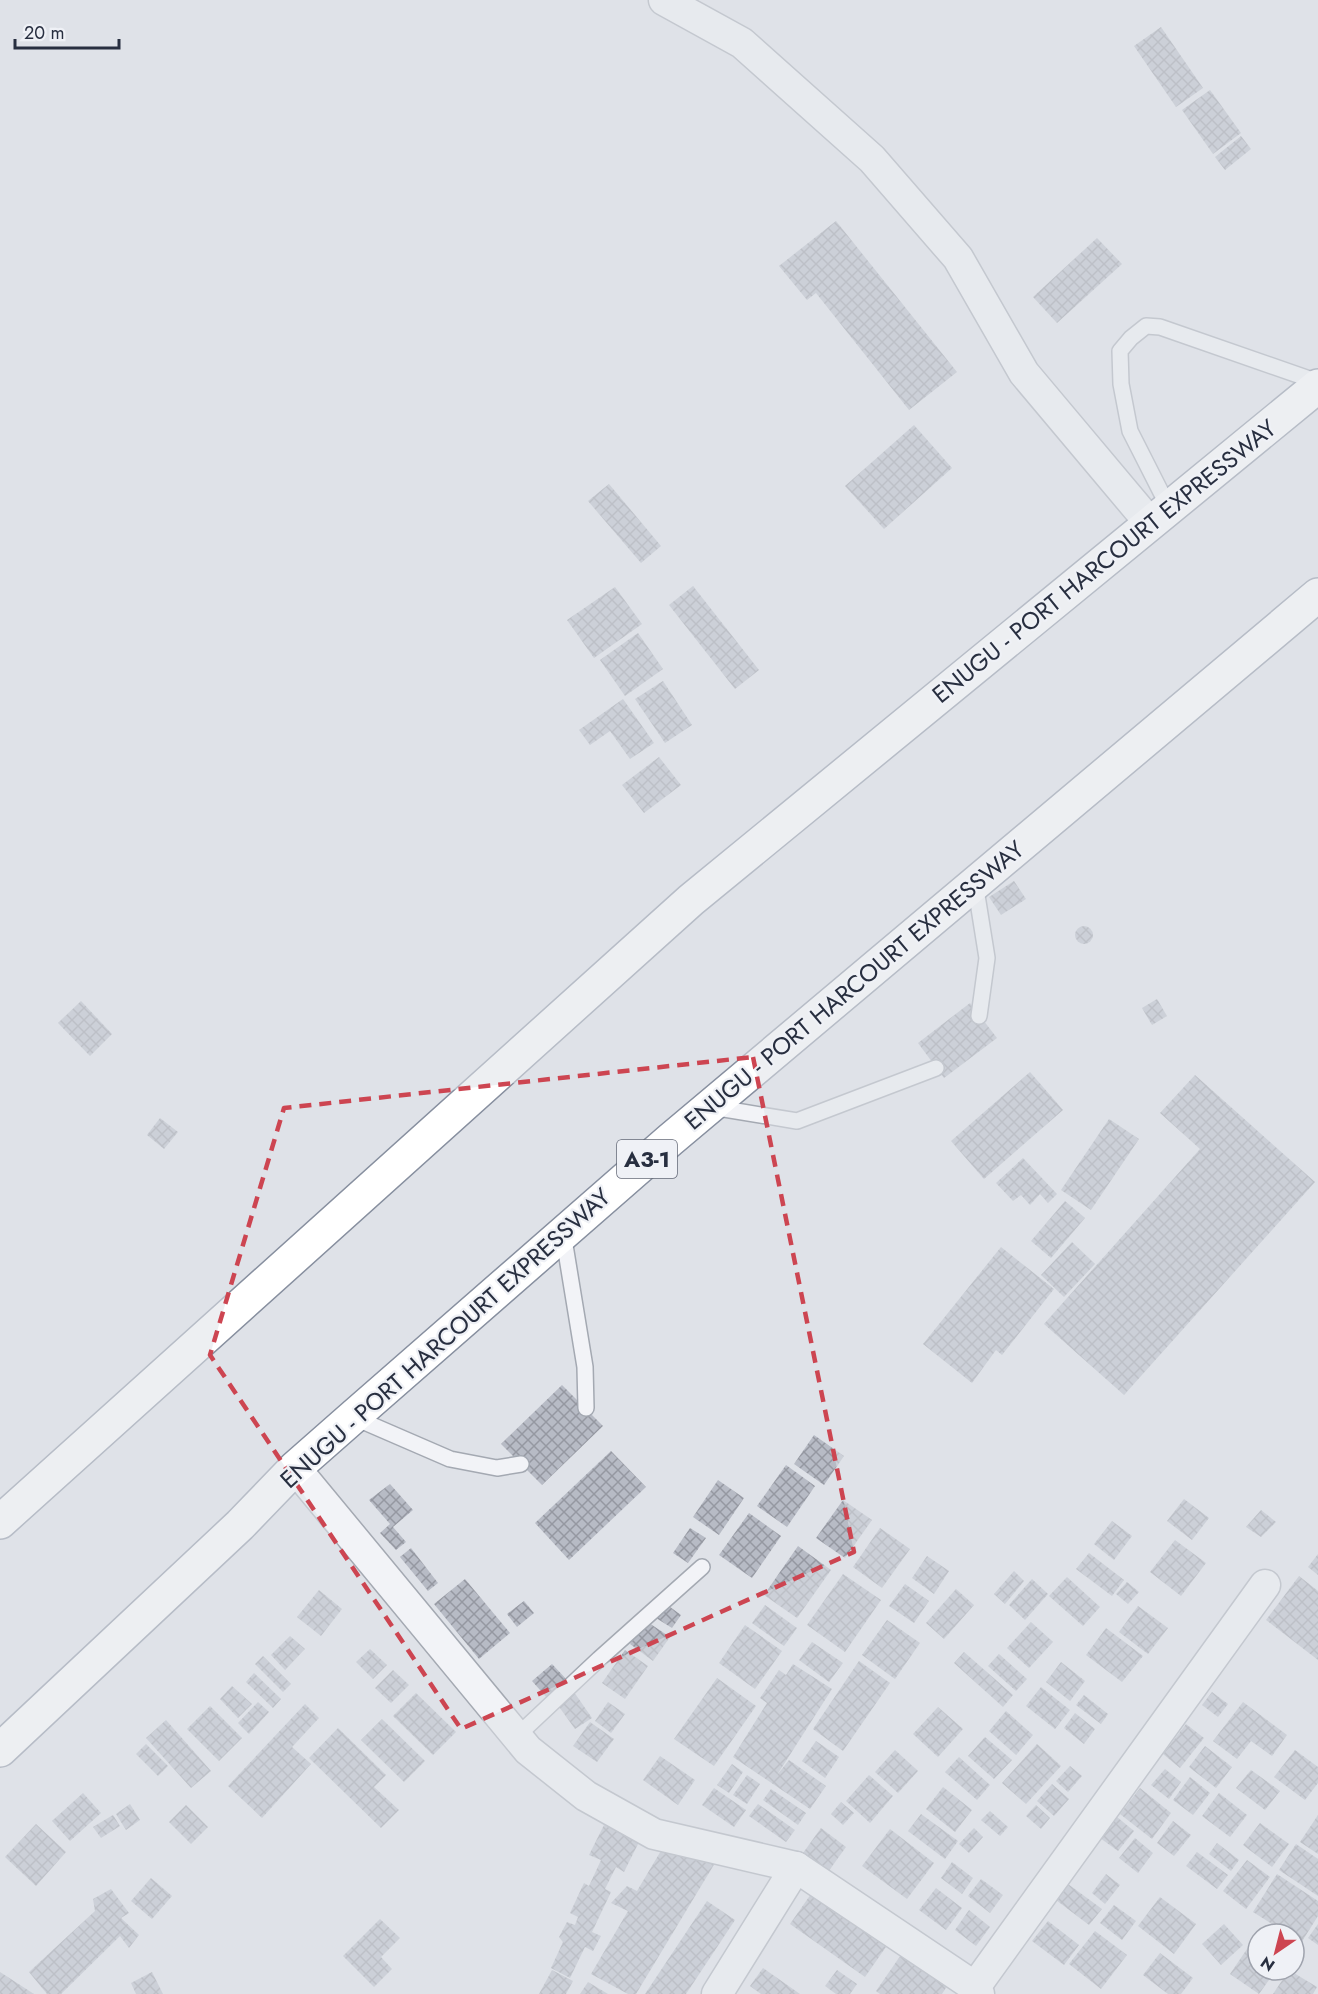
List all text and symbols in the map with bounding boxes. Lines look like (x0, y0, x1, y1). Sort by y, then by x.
scale bar (15, 12, 118, 50)
text: 20 m (24, 20, 64, 46)
street label: ENUGU - PORT HARCOURT EXPRESSWAY (924, 410, 1284, 711)
street label: ENUGU - PORT HARCOURT EXPRESSWAY (676, 832, 1032, 1138)
road number: A3-1 (617, 1140, 677, 1178)
street label: ENUGU - PORT HARCOURT EXPRESSWAY (272, 1179, 618, 1496)
north arrow (1246, 1922, 1306, 1982)
text: N (1256, 1951, 1279, 1977)

